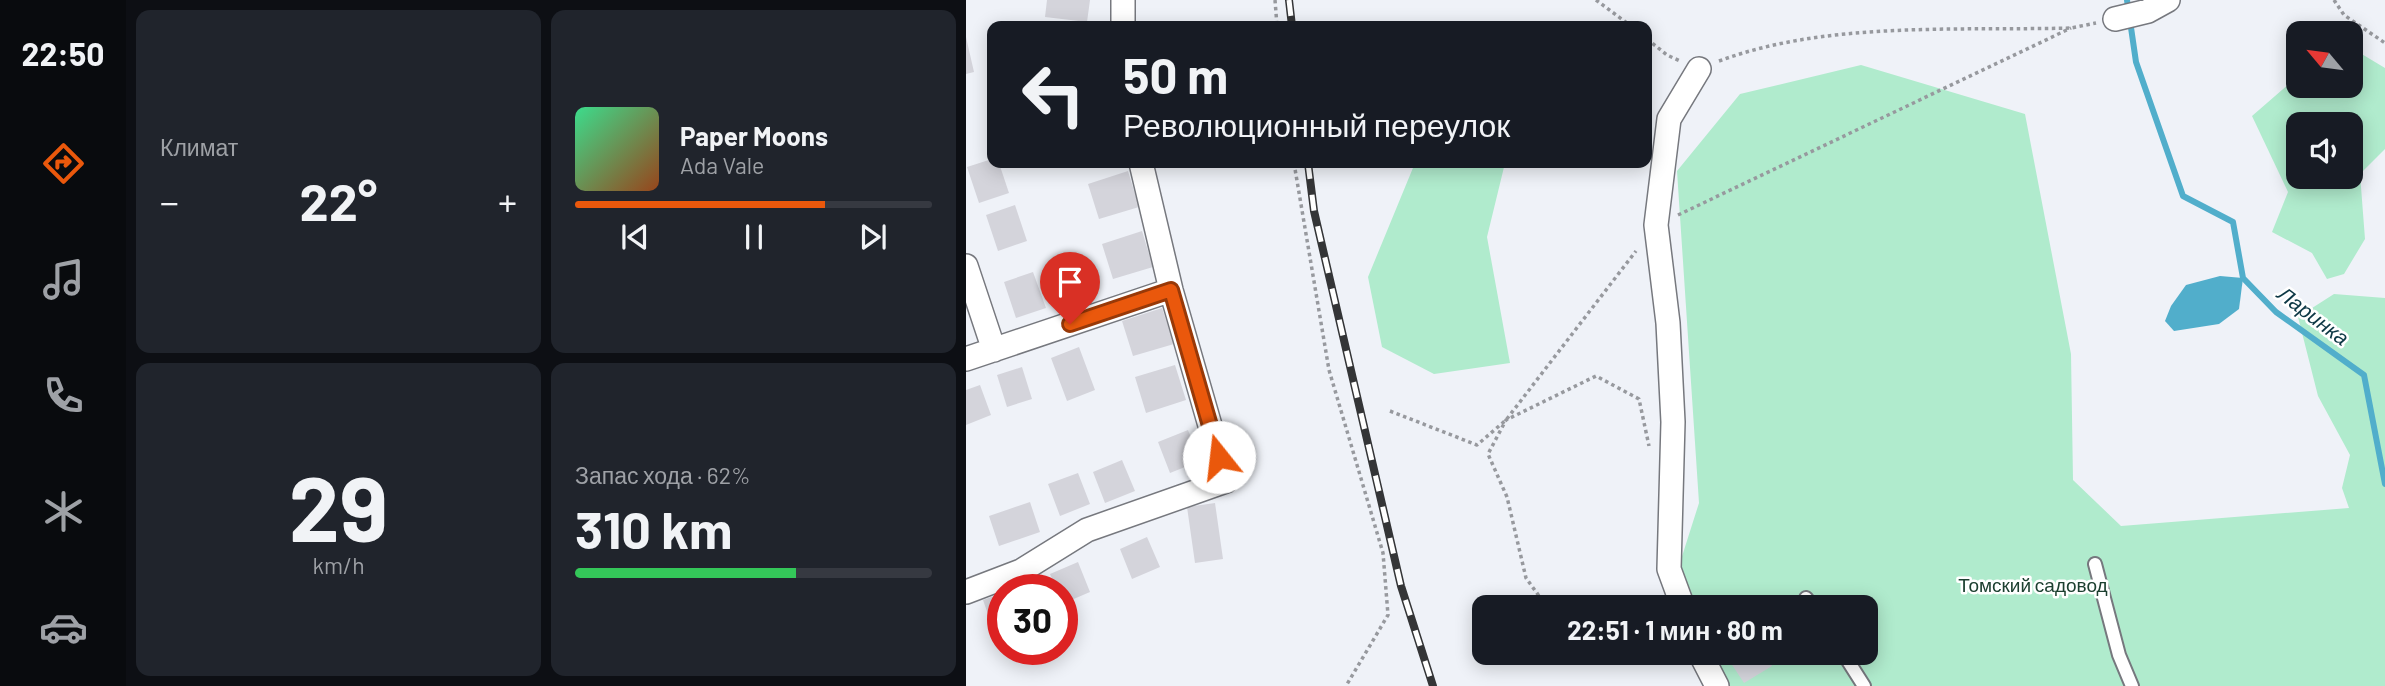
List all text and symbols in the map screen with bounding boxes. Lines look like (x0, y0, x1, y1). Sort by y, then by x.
north arrow (2286, 21, 2362, 98)
map controls (2286, 21, 2363, 189)
text: 22:50 (22, 34, 104, 72)
text: 50 m (1123, 45, 1228, 104)
icon: left (1008, 49, 1099, 140)
text: Революционный переулок (1123, 105, 1510, 143)
button: sound (2286, 112, 2363, 189)
text: Paper Moons (680, 120, 828, 151)
text: Климат (160, 133, 238, 161)
icon: directions (39, 139, 88, 188)
text: Ada Vale (680, 151, 764, 179)
text: 22° (300, 169, 377, 231)
text: − (160, 178, 179, 224)
text: + (498, 178, 517, 224)
icon: previous (616, 218, 654, 256)
icon: pause (735, 218, 773, 256)
icon: next (854, 218, 892, 256)
pin (1040, 252, 1100, 324)
icon: music (39, 255, 88, 304)
icon: arrive (1051, 263, 1089, 301)
water label: Ларинка (2272, 279, 2355, 350)
icon: phone (39, 371, 88, 420)
position arrow (1182, 420, 1256, 494)
text: 29 (289, 451, 388, 560)
text: Запас хода · 62% (575, 461, 750, 489)
icon: climate (39, 487, 88, 536)
text: 310 km (575, 497, 733, 559)
text: km/h (312, 551, 365, 579)
park label: Томский садовод (1958, 573, 2108, 596)
speed limit sign: 30 (987, 574, 1078, 665)
icon: car (39, 603, 88, 652)
text: 22:51 · 1 мин · 80 m (1567, 614, 1783, 645)

